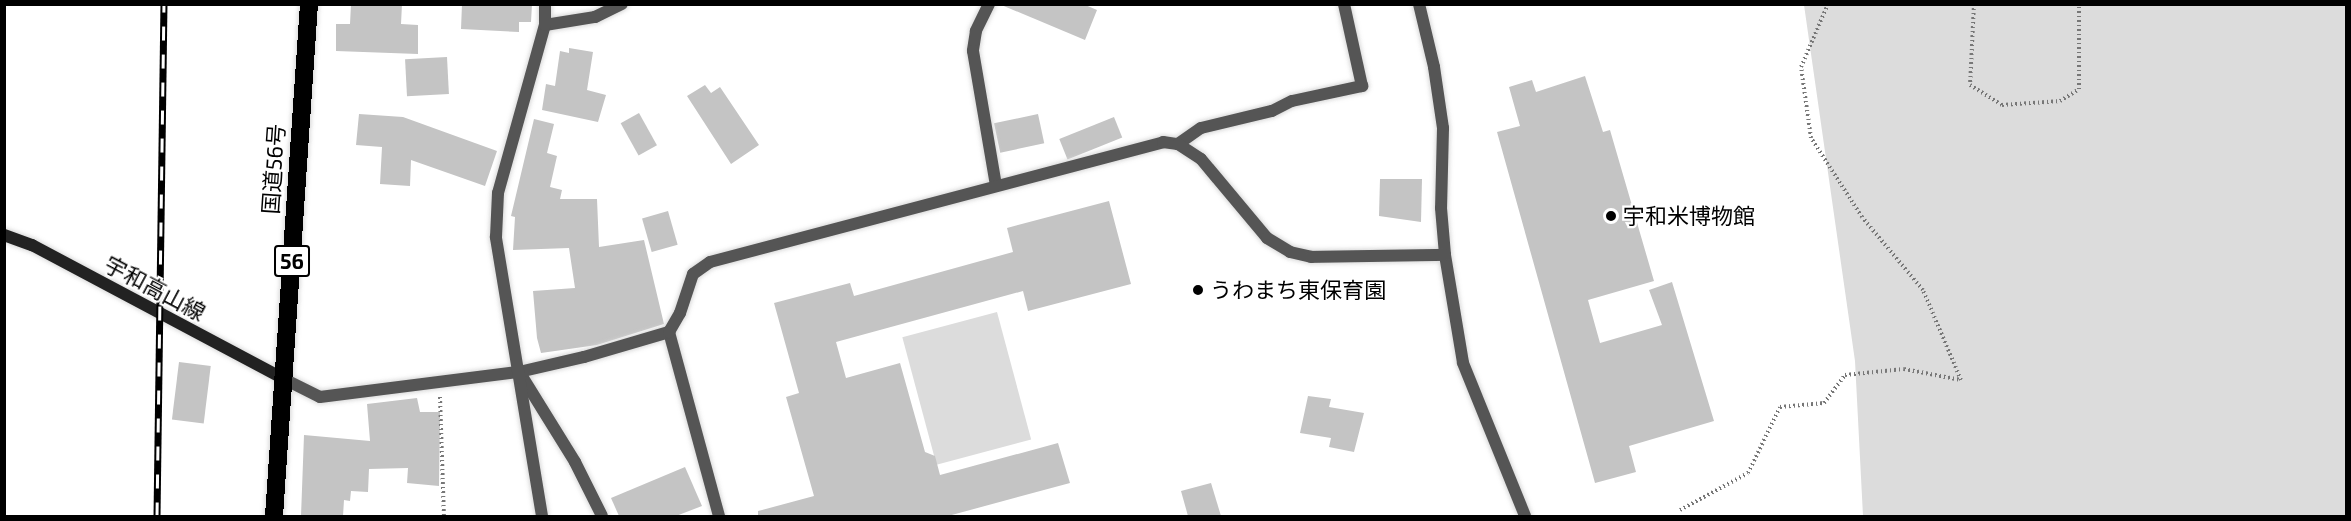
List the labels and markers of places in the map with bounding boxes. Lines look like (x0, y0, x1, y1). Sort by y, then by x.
place label: 宇和米博物館 (1623, 203, 1755, 229)
marker: 宇和米博物館 (1604, 209, 1618, 223)
place label: うわまち東保育園 (1210, 277, 1386, 303)
marker: うわまち東保育園 (1191, 283, 1205, 297)

